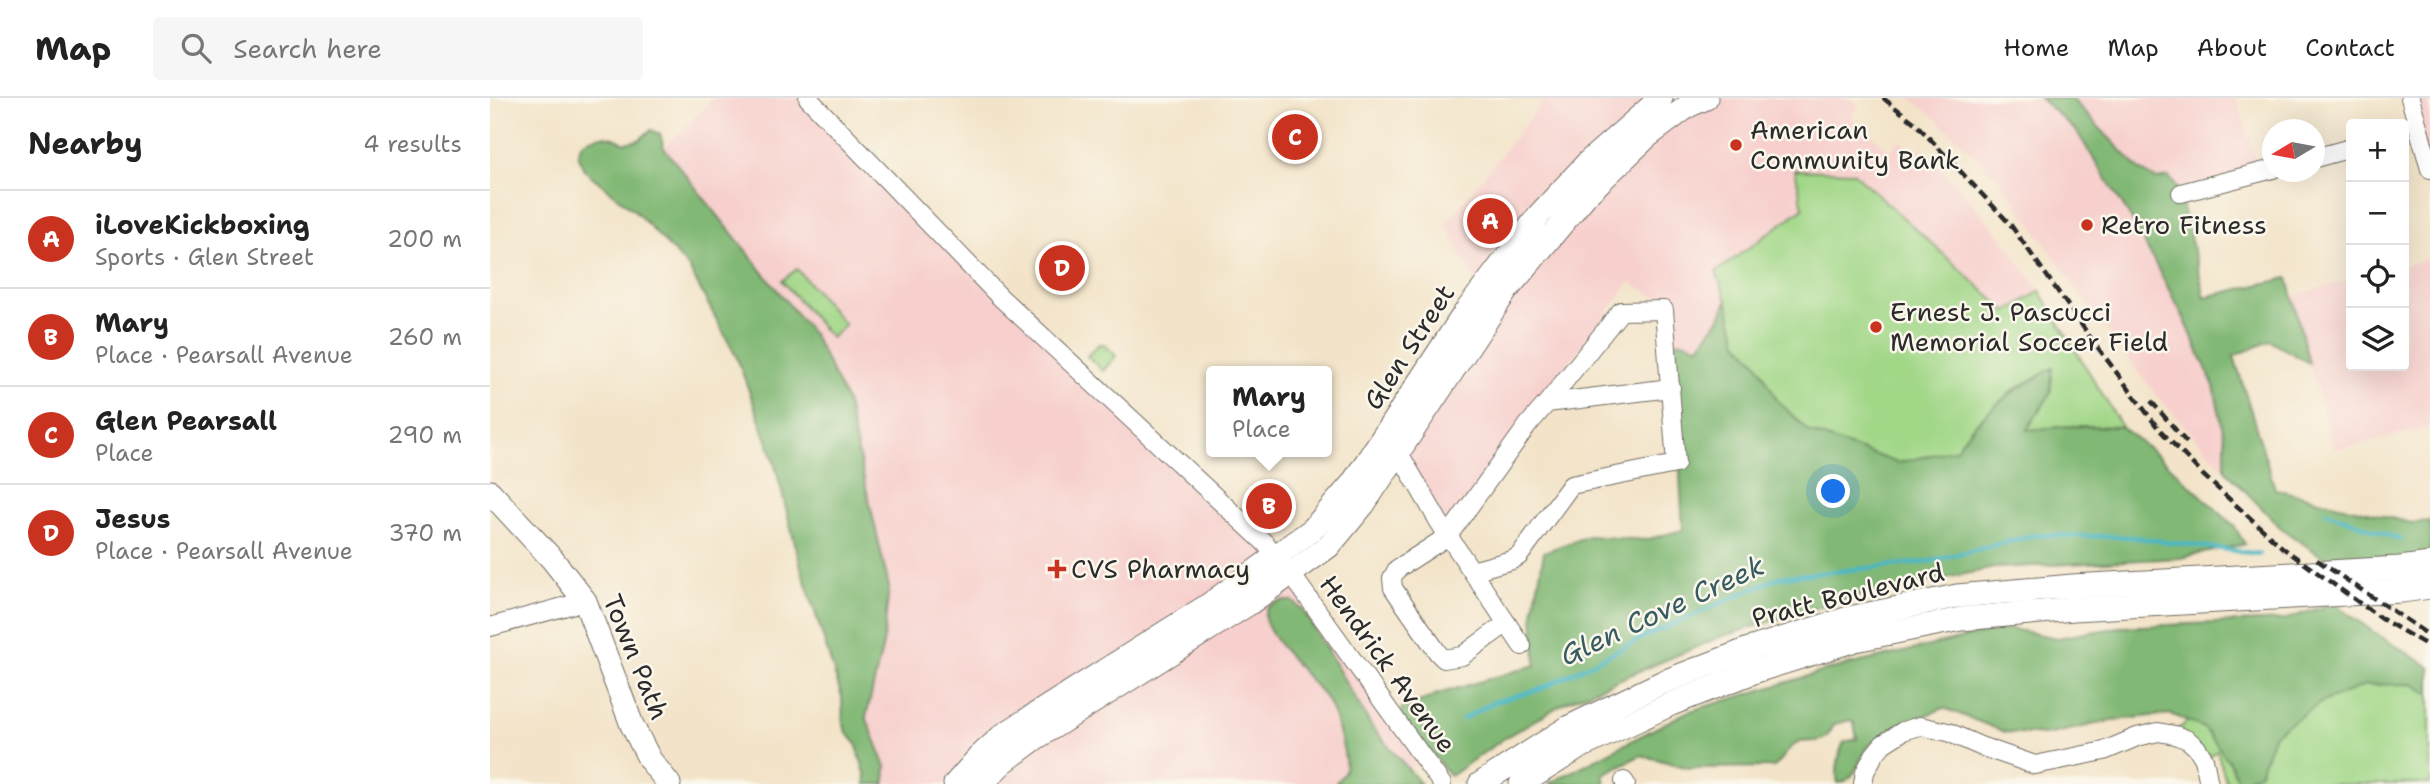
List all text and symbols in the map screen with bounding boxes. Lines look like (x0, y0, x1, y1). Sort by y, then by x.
search box (153, 17, 643, 80)
text: Map (35, 26, 111, 71)
icon: search (177, 29, 215, 67)
text: Search here (233, 31, 382, 66)
text: Home (2003, 32, 2069, 64)
text: Map (2107, 32, 2159, 64)
text: About (2197, 32, 2267, 64)
text: Contact (2305, 32, 2395, 64)
pin: C (1272, 111, 1318, 163)
place label: American Community Bank (1750, 112, 1960, 177)
north arrow (2262, 119, 2325, 182)
map controls (2346, 119, 2409, 371)
button: + (2346, 119, 2409, 182)
text: Nearby (28, 123, 143, 164)
text: 4 results (363, 129, 462, 159)
marker: American Community Bank (1728, 137, 1744, 153)
button: − (2346, 182, 2409, 245)
pin: A (1467, 195, 1513, 247)
text: iLoveKickboxing (95, 207, 310, 242)
place label: Retro Fitness (2101, 207, 2267, 242)
marker: Retro Fitness (2079, 217, 2095, 233)
text: A (42, 224, 60, 254)
text: 200 m (387, 224, 462, 254)
text: Sports · Glen Street (95, 242, 314, 272)
pin: D (1039, 242, 1085, 294)
button: locate (2346, 245, 2409, 308)
street label: Glen Street (1355, 277, 1462, 416)
place label: Ernest J. Pascucci Memorial Soccer Field (1890, 294, 2168, 359)
text: Mary (95, 305, 169, 340)
button: layers (2346, 308, 2409, 371)
marker: Ernest J. Pascucci Memorial Soccer Field (1868, 319, 1884, 335)
text: B (44, 322, 58, 352)
text: 260 m (388, 322, 462, 352)
text: Place · Pearsall Avenue (95, 340, 353, 370)
popup (1206, 366, 1332, 457)
text: Mary (1232, 379, 1306, 414)
text: Glen Pearsall (95, 403, 277, 438)
text: Place (1232, 414, 1291, 444)
text: C (44, 420, 58, 450)
text: 290 m (388, 420, 462, 450)
text: Place (95, 438, 154, 468)
your location (1816, 474, 1850, 508)
pin: B (1246, 480, 1292, 532)
text: Jesus (95, 501, 170, 536)
text: D (43, 518, 59, 548)
text: 370 m (389, 518, 462, 548)
text: Place · Pearsall Avenue (95, 536, 353, 566)
water label: Glen Cove Creek (1553, 546, 1771, 674)
place label: CVS Pharmacy (1071, 551, 1250, 586)
street label: Pratt Boulevard (1748, 554, 1948, 635)
marker: CVS Pharmacy (1049, 561, 1065, 577)
street label: Hendrick Avenue (1312, 568, 1465, 760)
street label: Town Path (595, 589, 678, 725)

